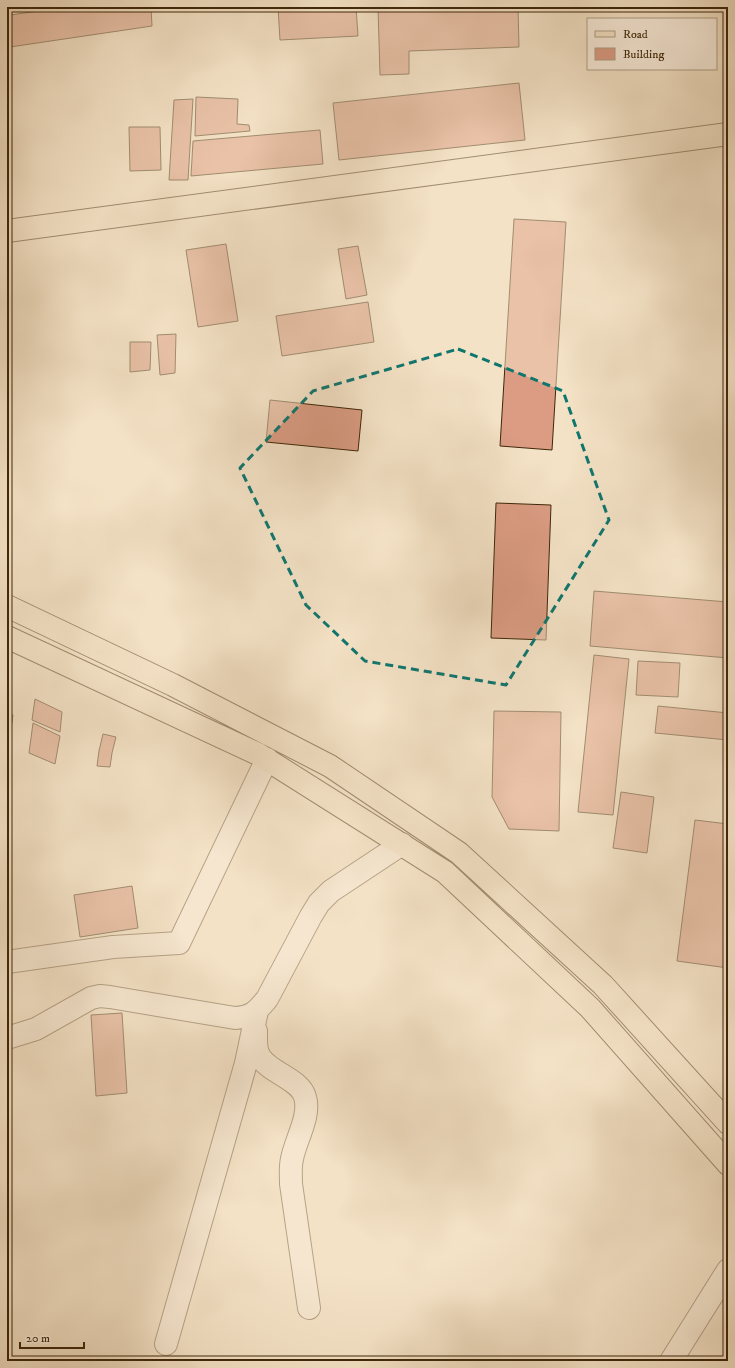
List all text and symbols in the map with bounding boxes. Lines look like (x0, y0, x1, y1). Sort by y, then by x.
legend (587, 18, 717, 70)
text: Road (623, 27, 648, 42)
text: Building (623, 47, 664, 62)
scale bar (20, 1324, 84, 1350)
text: 20 m (26, 1331, 50, 1346)

